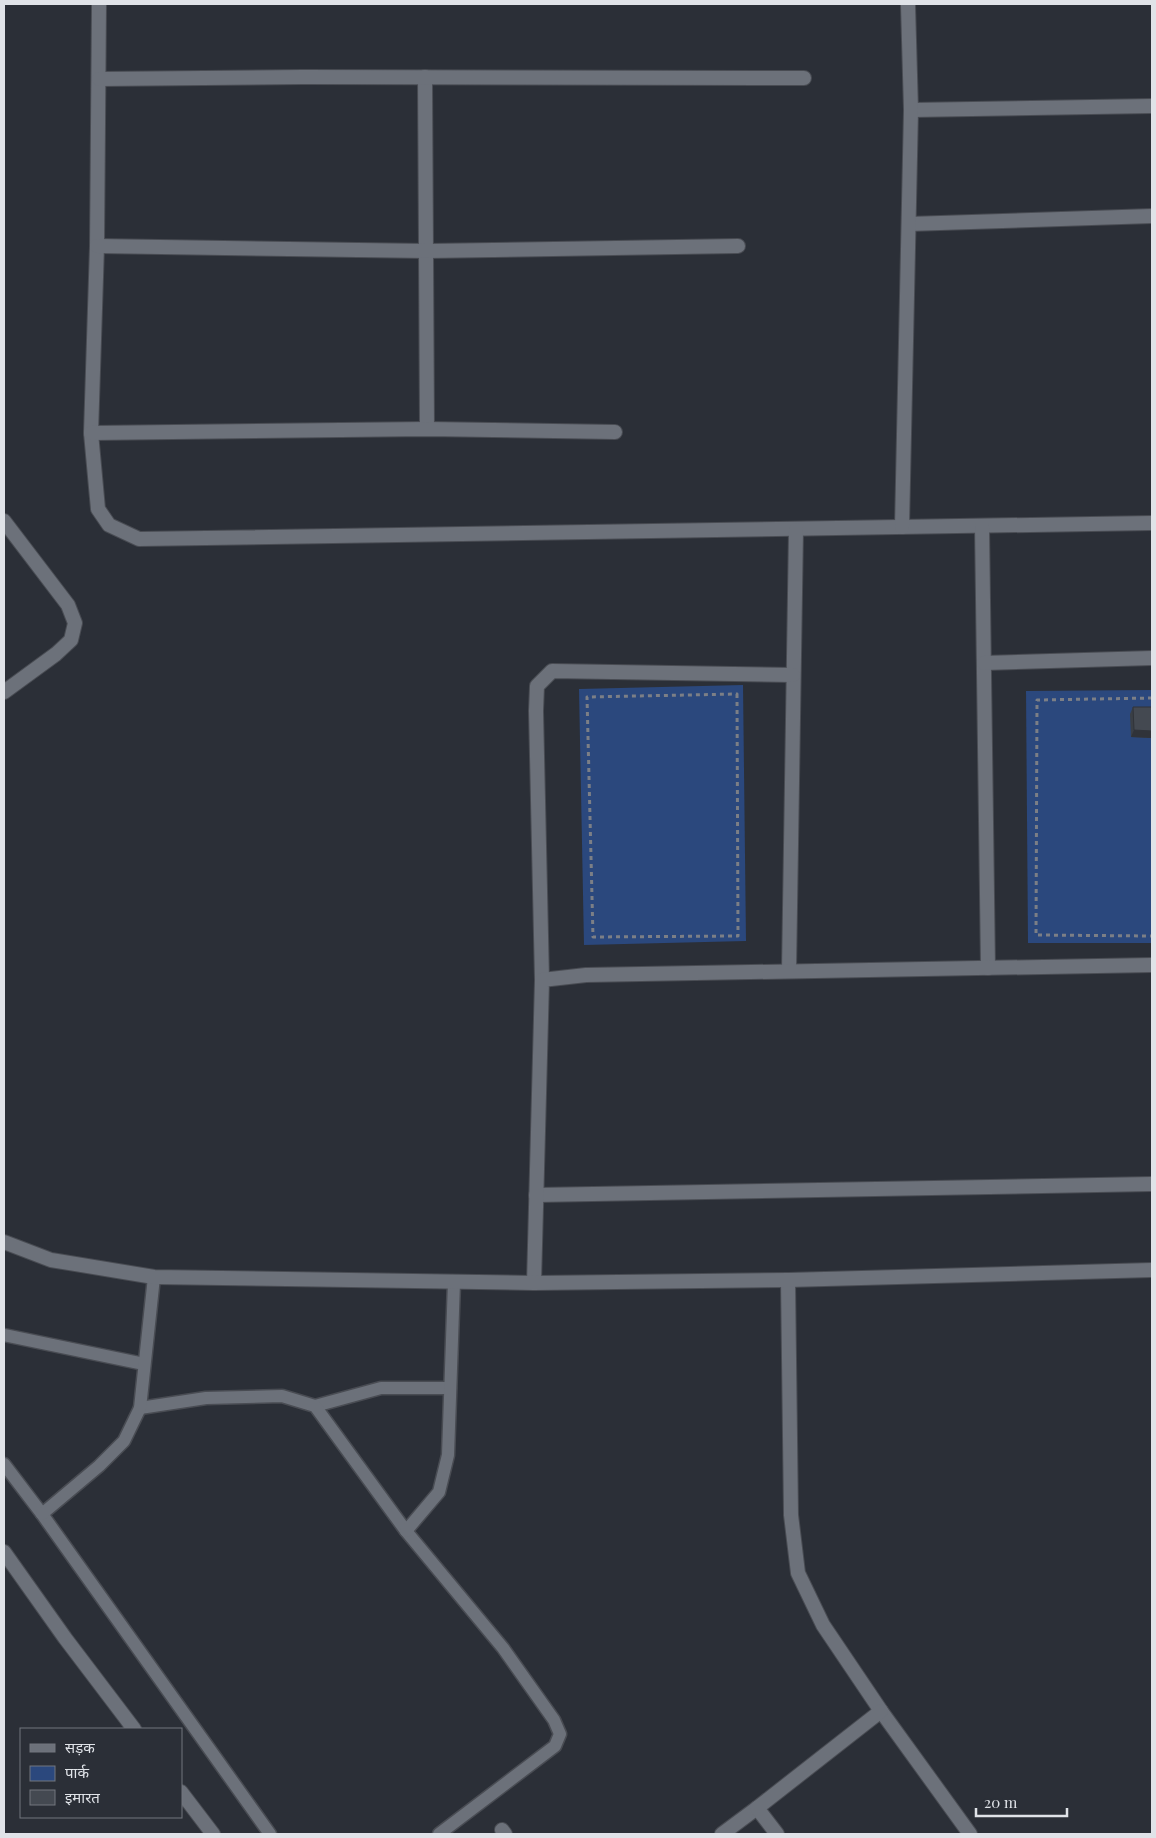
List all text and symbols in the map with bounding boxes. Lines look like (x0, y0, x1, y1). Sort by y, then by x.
legend (20, 1728, 182, 1818)
text: सड़क (65, 1737, 95, 1757)
text: पार्क (65, 1762, 89, 1782)
scale bar (976, 1786, 1067, 1818)
text: इमारत (65, 1787, 100, 1807)
text: 20 m (984, 1792, 1018, 1812)

